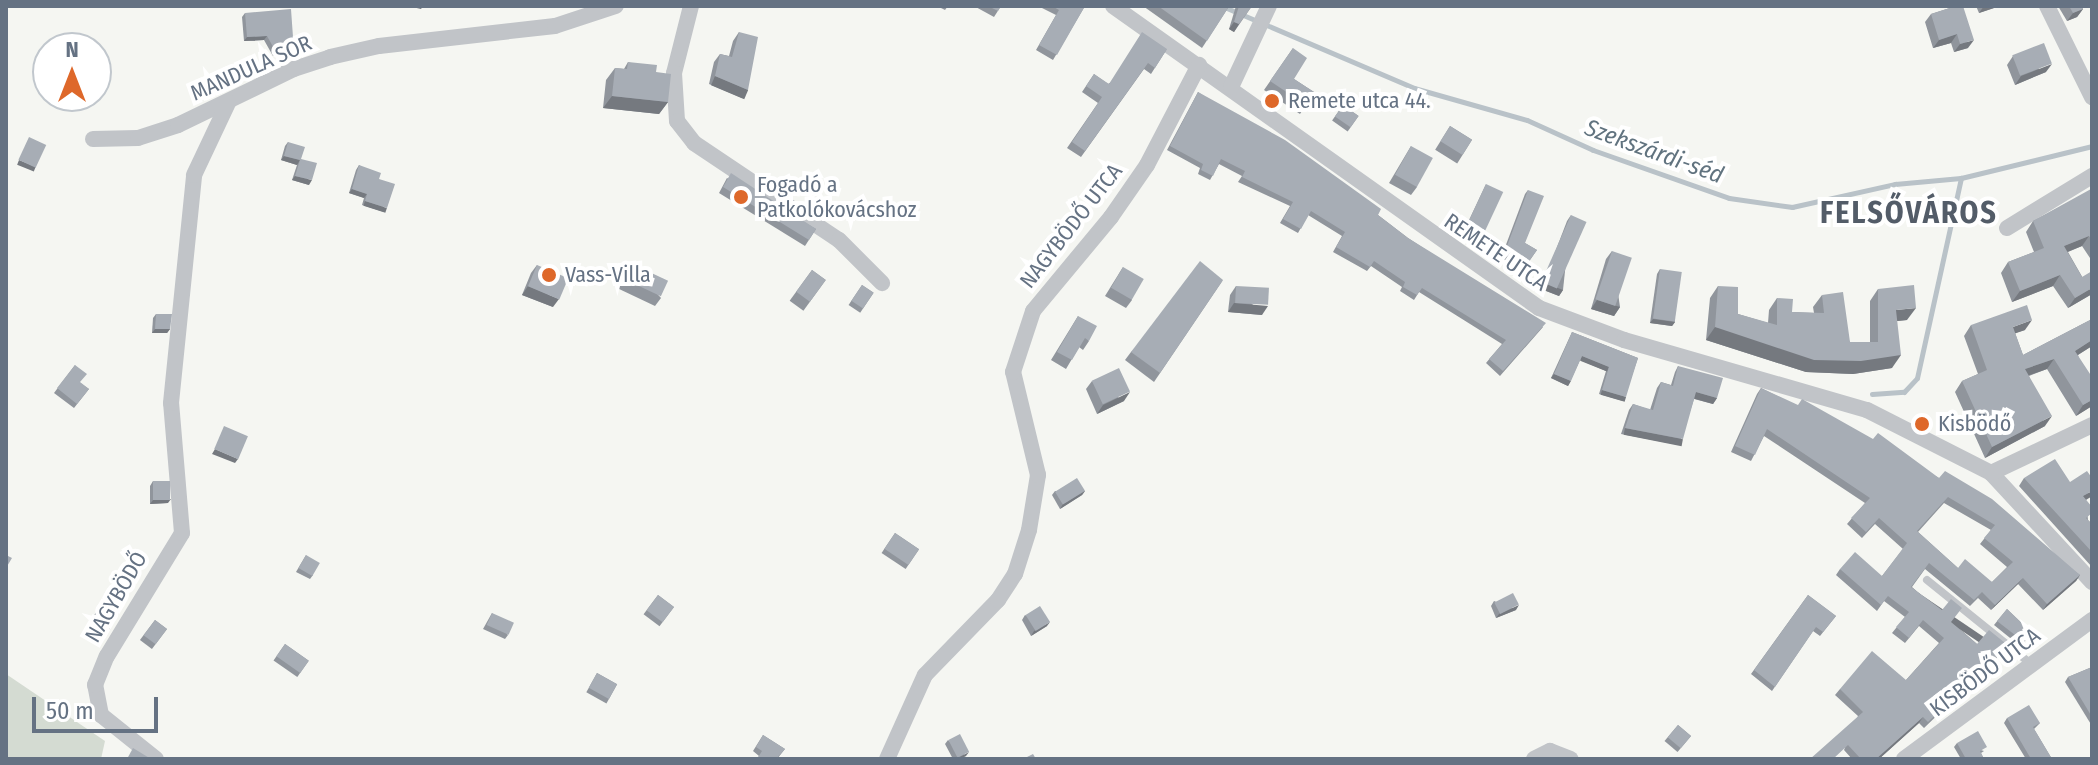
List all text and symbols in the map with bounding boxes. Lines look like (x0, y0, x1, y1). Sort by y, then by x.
street label: MANDULA SOR (186, 30, 316, 106)
north arrow (32, 32, 112, 112)
text: N (65, 36, 79, 63)
place label: Remete utca 44. (1288, 88, 1431, 114)
marker: Remete utca 44. (1263, 92, 1281, 110)
water label: Szekszárdi-séd (1581, 114, 1727, 190)
street label: NAGYBÖDŐ UTCA (1014, 159, 1128, 293)
place label: Fogadó a Patkolókovácshoz (757, 171, 917, 222)
marker: Fogadó a Patkolókovácshoz (732, 188, 750, 206)
district label: FELSŐVÁROS (1820, 195, 1998, 231)
street label: REMETE UTCA (1439, 208, 1553, 296)
place label: Vass-Villa (565, 262, 651, 288)
marker: Vass-Villa (540, 266, 558, 284)
place label: Kisbödő (1938, 411, 2011, 437)
marker: Kisbödő (1913, 415, 1931, 433)
street label: NAGYBÖDŐ (80, 547, 152, 647)
street label: KISBÖDŐ UTCA (1925, 622, 2045, 722)
scale bar (36, 681, 162, 731)
text: 50 m (46, 697, 94, 725)

